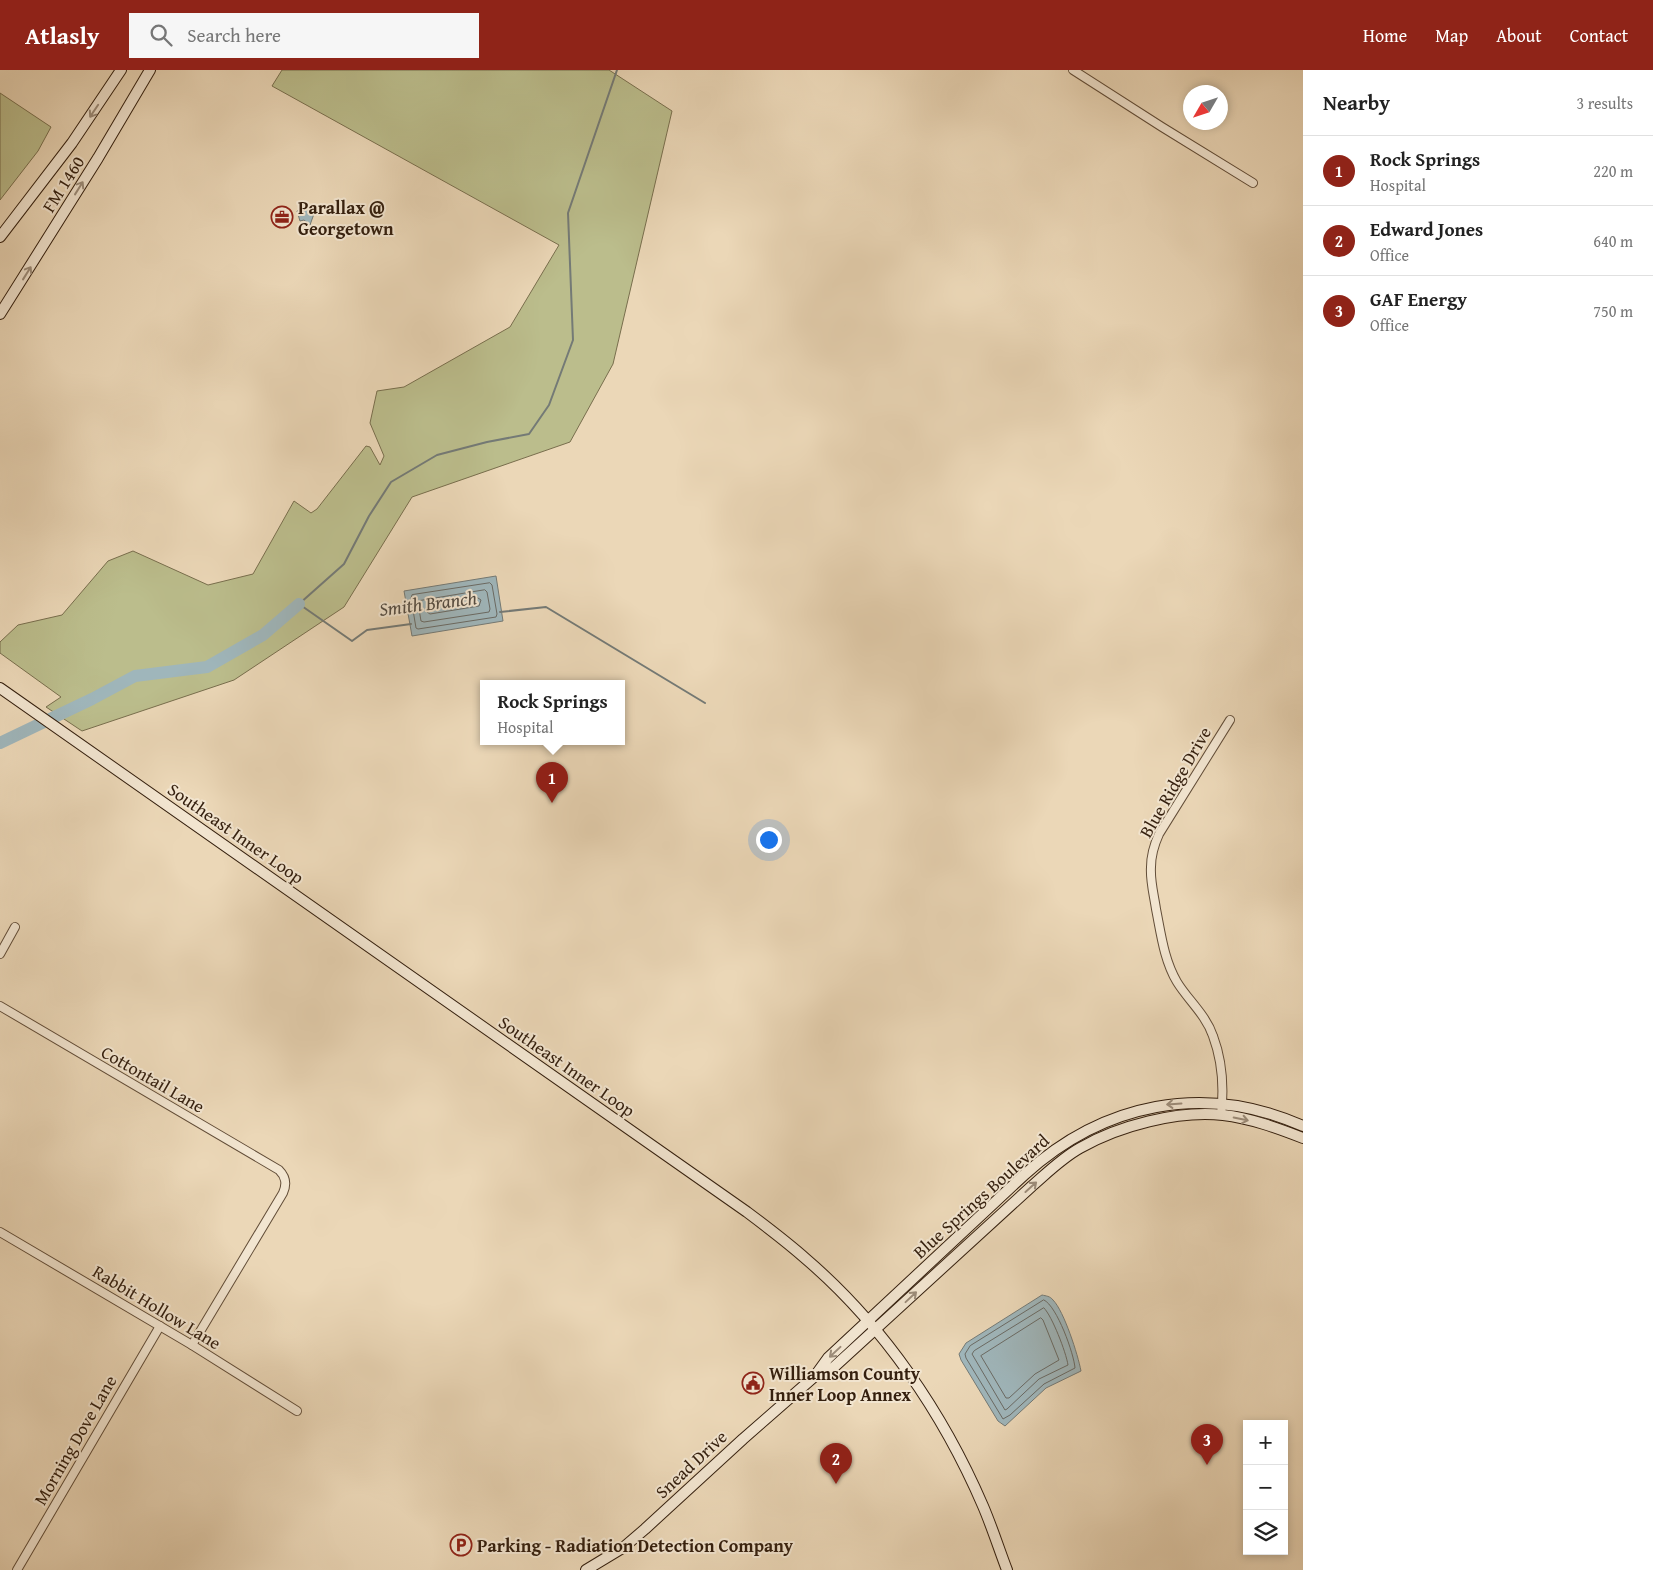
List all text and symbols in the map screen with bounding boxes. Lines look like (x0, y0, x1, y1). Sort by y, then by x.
search box (129, 13, 479, 58)
text: Atlasly (25, 18, 99, 53)
icon: search (147, 21, 175, 49)
text: Search here (187, 21, 281, 49)
text: Home (1363, 22, 1407, 49)
text: Map (1435, 22, 1468, 49)
text: About (1496, 22, 1542, 49)
text: Contact (1570, 22, 1628, 49)
north arrow (1183, 85, 1228, 130)
text: Nearby (1323, 87, 1390, 118)
text: 3 results (1576, 91, 1633, 115)
one-way arrow (89, 103, 99, 117)
text: Rock Springs (1370, 145, 1480, 173)
street label: FM 1460 (35, 150, 91, 218)
text: 1 (1335, 159, 1343, 183)
text: 220 m (1593, 159, 1633, 183)
text: Hospital (1370, 173, 1426, 197)
one-way arrow (75, 182, 85, 196)
place label: Parallax @ Georgetown (298, 194, 394, 242)
office icon: Parallax @ Georgetown (270, 205, 294, 229)
text: Edward Jones (1370, 215, 1483, 243)
text: 2 (1335, 229, 1343, 253)
text: 640 m (1593, 229, 1633, 253)
text: Office (1370, 243, 1409, 267)
one-way arrow (21, 266, 32, 280)
text: GAF Energy (1370, 285, 1467, 313)
text: 3 (1335, 299, 1343, 323)
text: 750 m (1593, 299, 1633, 323)
text: Office (1370, 313, 1409, 337)
water label: Smith Branch (378, 583, 479, 623)
popup (480, 680, 625, 745)
text: Rock Springs (497, 687, 608, 715)
text: Hospital (497, 715, 553, 739)
street label: Blue Ridge Drive (1132, 721, 1218, 843)
pin: 1 (536, 762, 568, 803)
street label: Southeast Inner Loop (162, 776, 310, 890)
your location (756, 827, 782, 853)
street label: Southeast Inner Loop (493, 1009, 641, 1123)
street label: Cottontail Lane (96, 1038, 210, 1120)
one-way arrow (1166, 1100, 1182, 1109)
one-way arrow (1233, 1114, 1249, 1124)
street label: Blue Springs Boulevard (907, 1127, 1055, 1265)
one-way arrow (1024, 1181, 1037, 1193)
street label: Rabbit Hollow Lane (88, 1258, 226, 1356)
one-way arrow (905, 1291, 918, 1303)
one-way arrow (828, 1346, 841, 1358)
place label: Williamson County Inner Loop Annex (769, 1360, 921, 1408)
street label: Morning Dove Lane (27, 1370, 123, 1510)
public building icon: Williamson County Inner Loop Annex (741, 1371, 765, 1395)
map controls (1243, 1420, 1288, 1555)
button: + (1243, 1420, 1288, 1465)
street label: Snead Drive (649, 1424, 733, 1504)
pin: 3 (1191, 1424, 1223, 1465)
pin: 2 (820, 1443, 852, 1484)
button: − (1243, 1465, 1288, 1510)
button: layers (1243, 1510, 1288, 1555)
place label: Parking - Radiation Detection Company (477, 1532, 794, 1559)
parking icon: Parking - Radiation Detection Company (449, 1533, 473, 1557)

